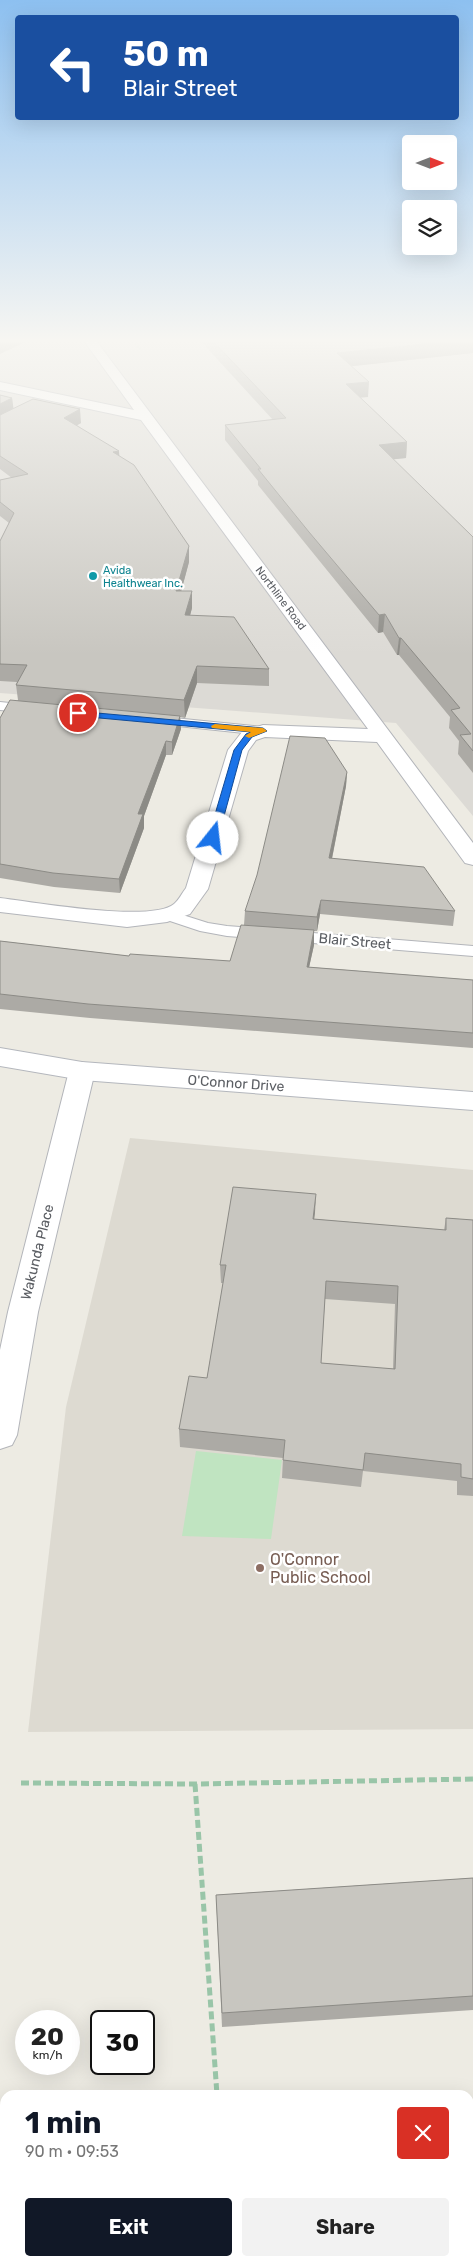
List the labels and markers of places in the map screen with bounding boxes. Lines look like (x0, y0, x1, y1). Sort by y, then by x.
place label: Avida Healthwear Inc. (103, 564, 183, 590)
marker: Avida Healthwear Inc. (87, 570, 99, 582)
pin (57, 692, 99, 734)
place label: O'Connor Public School (270, 1550, 371, 1587)
marker: O'Connor Public School (254, 1562, 266, 1574)

